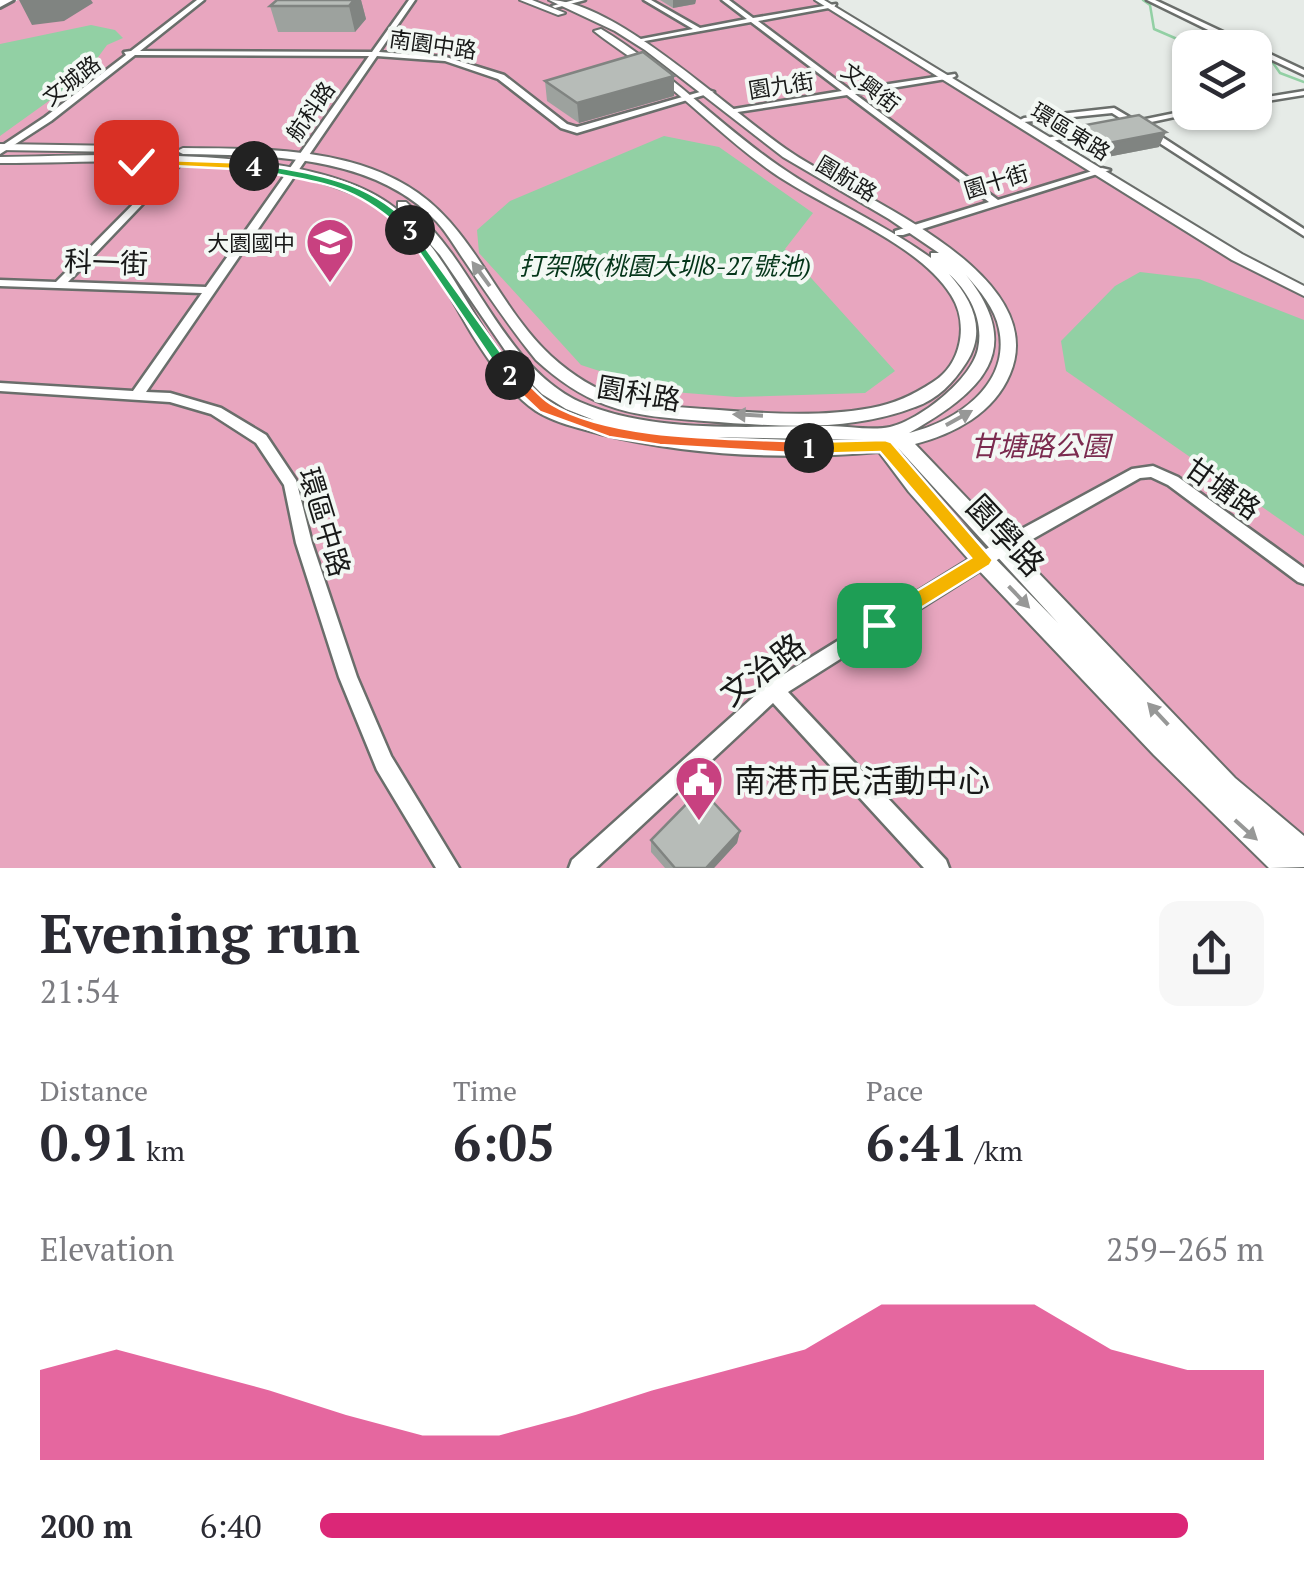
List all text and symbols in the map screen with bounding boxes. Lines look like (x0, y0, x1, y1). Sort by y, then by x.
street label: 南園中路 (387, 24, 479, 64)
map controls (1172, 30, 1272, 130)
button: layers (1172, 30, 1272, 130)
street label: 文城路 (36, 48, 106, 112)
street label: 文興街 (836, 56, 906, 118)
street label: 園九街 (746, 66, 816, 104)
street label: 航科路 (279, 76, 341, 146)
street label: 環區東路 (1026, 95, 1116, 167)
pin (94, 120, 179, 205)
icon: check (109, 135, 164, 190)
pin: 4 (229, 141, 279, 191)
text: 4 (246, 147, 262, 184)
street label: 園航路 (811, 149, 883, 207)
street label: 園十街 (960, 157, 1032, 205)
pin: 3 (385, 205, 435, 255)
text: 3 (402, 211, 418, 248)
school or university icon: 大園國中 (304, 216, 356, 284)
place label: 大園國中 (207, 228, 295, 257)
street label: 科一街 (63, 242, 149, 282)
water label: 打架陂(桃園大圳8-27號池) (519, 249, 811, 282)
one-way arrow (472, 261, 491, 287)
pin: 2 (485, 350, 535, 400)
text: 2 (502, 356, 518, 393)
street label: 園科路 (594, 367, 684, 419)
one-way arrow (731, 407, 763, 423)
one-way arrow (945, 410, 973, 428)
pin: 1 (784, 423, 834, 473)
park label: 甘塘路公園 (970, 427, 1114, 464)
text: 1 (801, 429, 817, 466)
street label: 甘塘路 (1178, 449, 1268, 527)
street label: 環區中路 (291, 463, 359, 581)
street label: 園學路 (958, 486, 1054, 584)
pin (837, 583, 922, 668)
one-way arrow (1007, 584, 1031, 608)
icon: arrive (852, 598, 907, 653)
street label: 文治路 (711, 623, 813, 715)
one-way arrow (1147, 702, 1170, 726)
public building icon: 南港市民活動中心 (673, 754, 725, 822)
place label: 南港市民活動中心 (734, 759, 990, 801)
one-way arrow (1233, 818, 1258, 840)
text: Evening run (40, 896, 360, 969)
button: share (1159, 901, 1264, 1006)
text: 21:54 (40, 970, 119, 1012)
text: Distance (40, 1072, 148, 1109)
text: Time (453, 1072, 517, 1109)
text: Pace (866, 1072, 923, 1109)
text: 0.91 (40, 1109, 140, 1175)
text: 6:05 (453, 1109, 555, 1175)
text: 6:41 (866, 1109, 968, 1175)
text: km (140, 1132, 185, 1169)
text: /km (968, 1132, 1023, 1169)
text: Elevation (40, 1228, 174, 1270)
text: 259–265 m (1106, 1228, 1264, 1270)
text: 200 m (40, 1505, 132, 1547)
text: 6:40 (200, 1505, 262, 1547)

